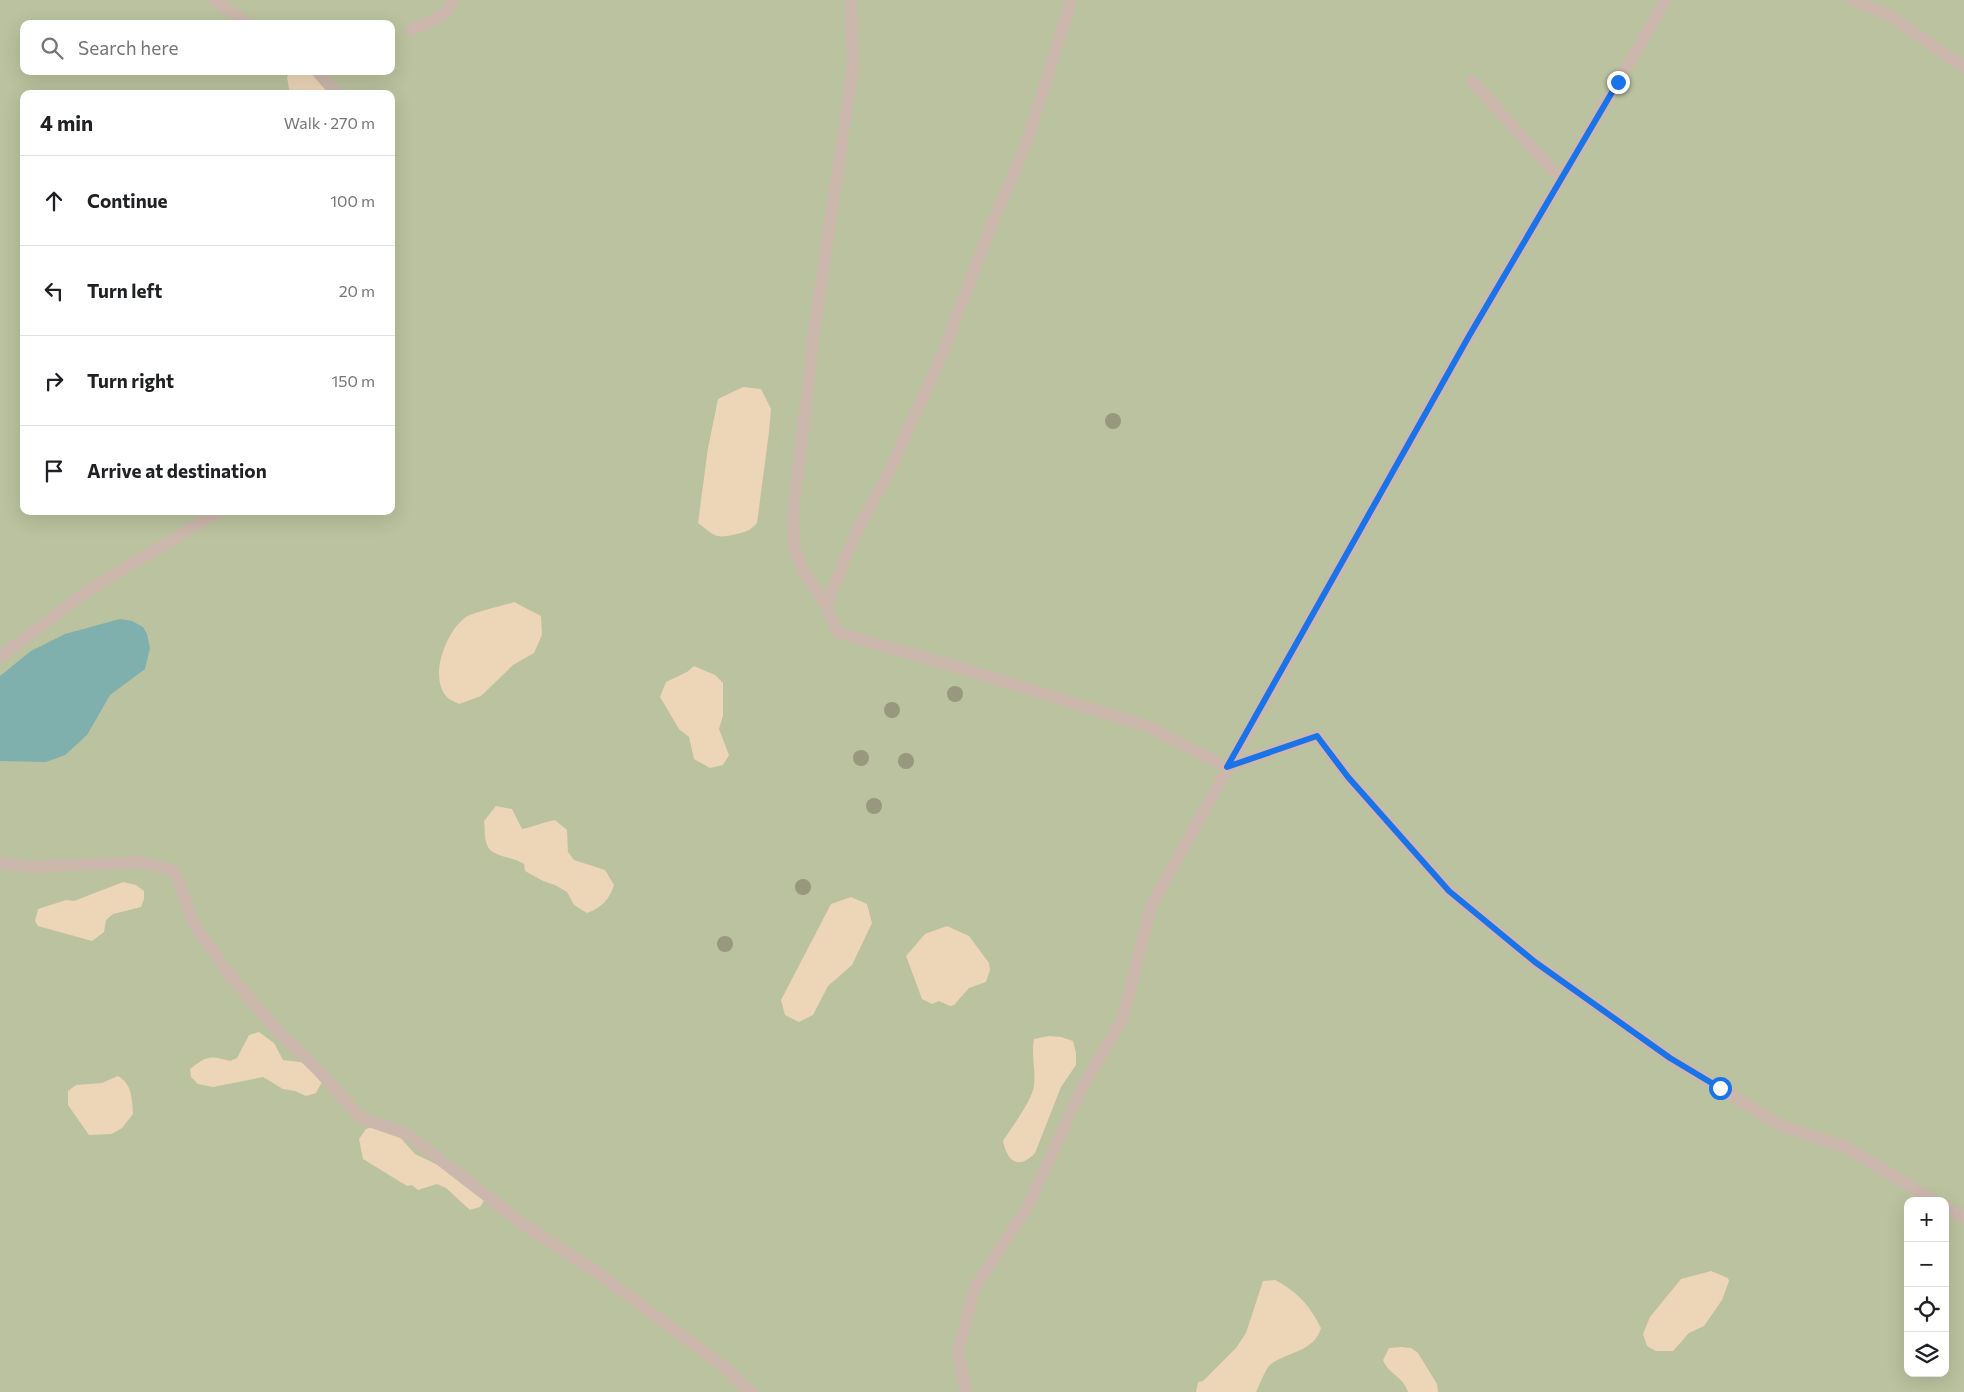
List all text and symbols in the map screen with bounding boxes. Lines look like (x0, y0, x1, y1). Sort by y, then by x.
search box (20, 20, 395, 75)
icon: search (38, 34, 66, 62)
text: Search here (78, 36, 178, 59)
route end (1607, 71, 1630, 94)
text: 4 min (40, 110, 93, 135)
text: Walk · 270 m (284, 113, 375, 132)
icon: ahead (40, 187, 68, 215)
text: Continue (87, 189, 167, 212)
text: 100 m (330, 191, 375, 210)
icon: left (40, 277, 68, 305)
text: Turn left (87, 279, 162, 302)
text: 20 m (339, 281, 375, 300)
icon: right (40, 367, 68, 395)
text: Turn right (87, 369, 174, 392)
text: 150 m (332, 371, 375, 390)
icon: arrive (40, 457, 68, 485)
text: Arrive at destination (87, 459, 267, 482)
route start (1709, 1077, 1732, 1100)
map controls (1904, 1197, 1949, 1377)
button: + (1904, 1197, 1949, 1242)
button: − (1904, 1242, 1949, 1287)
button: locate (1904, 1287, 1949, 1332)
button: layers (1904, 1332, 1949, 1377)

